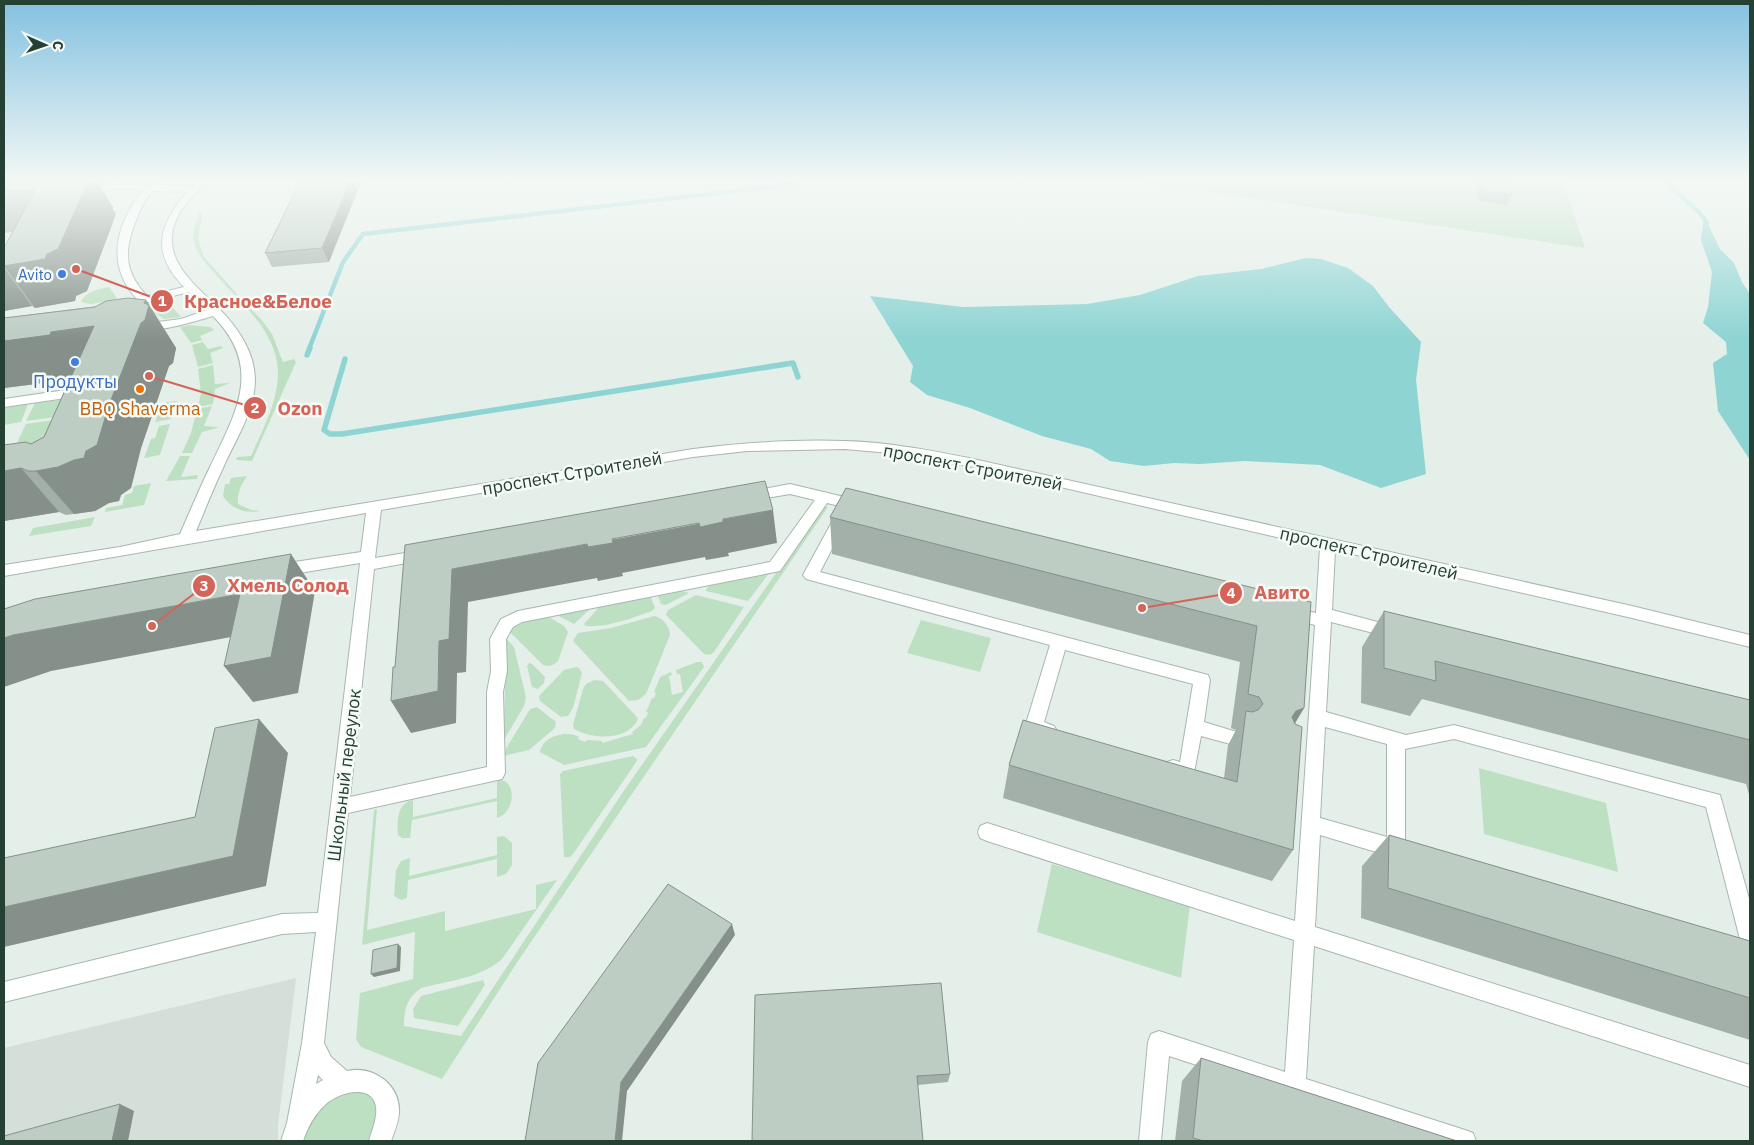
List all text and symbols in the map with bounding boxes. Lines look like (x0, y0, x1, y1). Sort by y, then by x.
north arrow (20, 20, 70, 70)
text: С (49, 41, 67, 50)
place label: Avito (18, 265, 52, 284)
marker: Avito (56, 268, 68, 280)
callout: Красное&Белое (149, 284, 342, 318)
text: Красное&Белое (184, 289, 332, 313)
text: 1 (157, 291, 167, 310)
marker: Продукты (69, 356, 81, 368)
place label: Продукты (33, 370, 117, 393)
marker: BBQ Shaverma (134, 383, 146, 395)
callout: Ozon (243, 391, 333, 425)
text: Ozon (277, 396, 323, 420)
place label: BBQ Shaverma (79, 397, 201, 420)
text: 2 (250, 398, 260, 417)
street label: проспект Строителей (881, 438, 1065, 496)
street label: проспект Строителей (480, 446, 664, 500)
street label: проспект Строителей (1278, 521, 1460, 585)
callout: Хмель Солод (192, 569, 358, 603)
text: Хмель Солод (227, 573, 349, 597)
text: 3 (199, 576, 209, 595)
callout: Авито (1219, 576, 1319, 610)
text: Авито (1254, 580, 1310, 604)
text: 4 (1226, 583, 1236, 602)
street label: Школьный переулок (322, 687, 366, 863)

